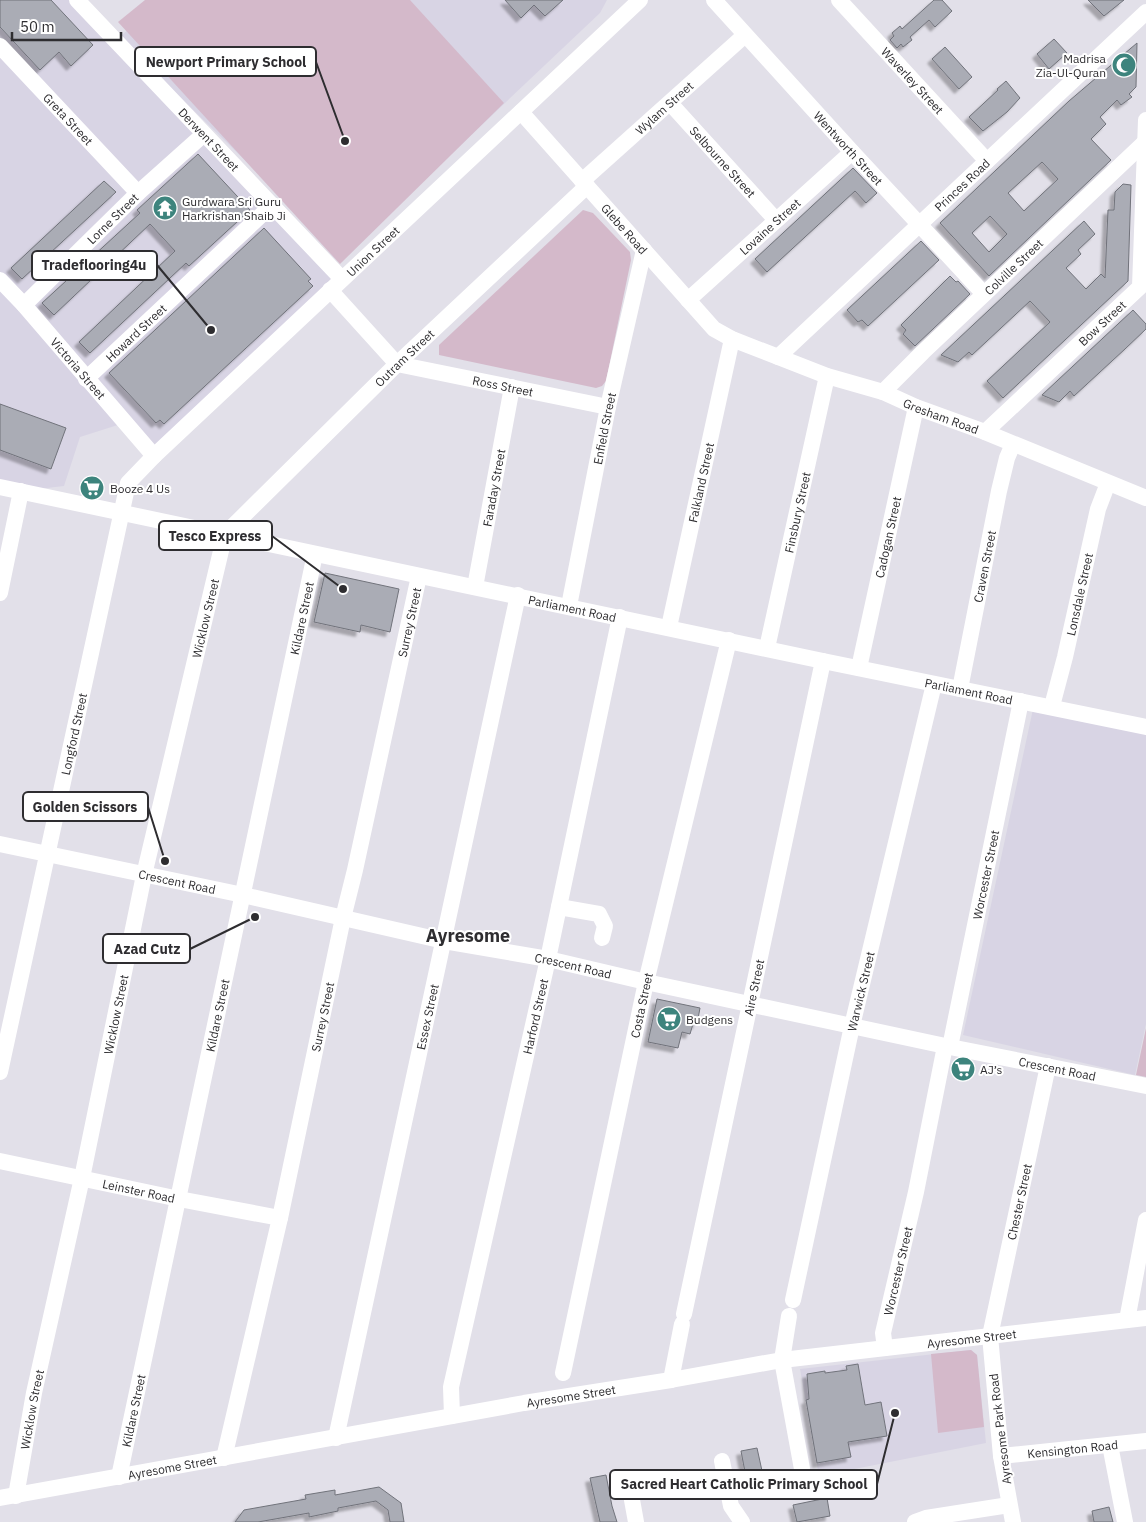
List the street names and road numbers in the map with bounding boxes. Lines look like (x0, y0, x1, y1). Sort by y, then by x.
street label: Waverley Street (878, 44, 947, 117)
street label: Wylam Street (632, 78, 696, 137)
street label: Greta Street (40, 90, 96, 148)
street label: Derwent Street (176, 104, 243, 174)
street label: Wentworth Street (811, 108, 886, 188)
street label: Selbourne Street (687, 123, 759, 200)
street label: Princes Road (931, 155, 993, 214)
street label: Lorne Street (84, 190, 141, 247)
street label: Lovaine Street (736, 195, 803, 258)
street label: Glebe Road (598, 200, 651, 257)
street label: Union Street (343, 222, 402, 279)
street label: Colville Street (981, 235, 1046, 298)
street label: Bow Street (1075, 297, 1129, 349)
street label: Howard Street (102, 300, 169, 365)
street label: Outram Street (371, 326, 437, 390)
street label: Victoria Street (48, 334, 109, 402)
street label: Ross Street (471, 372, 535, 399)
street label: Enfield Street (589, 391, 619, 466)
street label: Gresham Road (901, 395, 981, 437)
street label: Falkland Street (685, 441, 717, 524)
street label: Faraday Street (479, 448, 508, 528)
street label: Finsbury Street (781, 470, 813, 554)
street label: Cadogan Street (871, 495, 904, 579)
street label: Craven Street (970, 529, 999, 604)
street label: Lonsdale Street (1062, 551, 1095, 637)
street label: Wicklow Street (188, 577, 222, 659)
street label: Kildare Street (286, 580, 316, 656)
street label: Surrey Street (394, 586, 424, 659)
street label: Parliament Road (527, 591, 618, 625)
street label: Parliament Road (924, 675, 1014, 707)
street label: Longford Street (57, 691, 90, 776)
street label: Worcester Street (969, 829, 1002, 921)
street label: Crescent Road (137, 866, 217, 897)
street label: Crescent Road (534, 949, 613, 981)
street label: Warwick Street (843, 950, 877, 1033)
street label: Aire Street (740, 958, 767, 1017)
street label: Costa Street (627, 971, 656, 1039)
street label: Wicklow Street (100, 973, 131, 1055)
street label: Harford Street (519, 977, 551, 1056)
street label: Kildare Street (202, 978, 232, 1053)
street label: Surrey Street (308, 981, 337, 1053)
street label: Essex Street (413, 982, 441, 1051)
street label: Crescent Road (1017, 1053, 1097, 1083)
street label: Chester Street (1003, 1162, 1034, 1241)
street label: Leinster Road (101, 1175, 177, 1205)
street label: Worcester Street (880, 1225, 915, 1317)
street label: Ayresome Street (926, 1326, 1017, 1351)
street label: Wicklow Street (17, 1368, 47, 1451)
street label: Kildare Street (118, 1373, 148, 1448)
street label: Ayresome Park Road (986, 1373, 1014, 1485)
street label: Ayresome Street (525, 1381, 616, 1410)
street label: Kensington Road (1027, 1436, 1119, 1461)
street label: Ayresome Street (127, 1451, 218, 1482)

